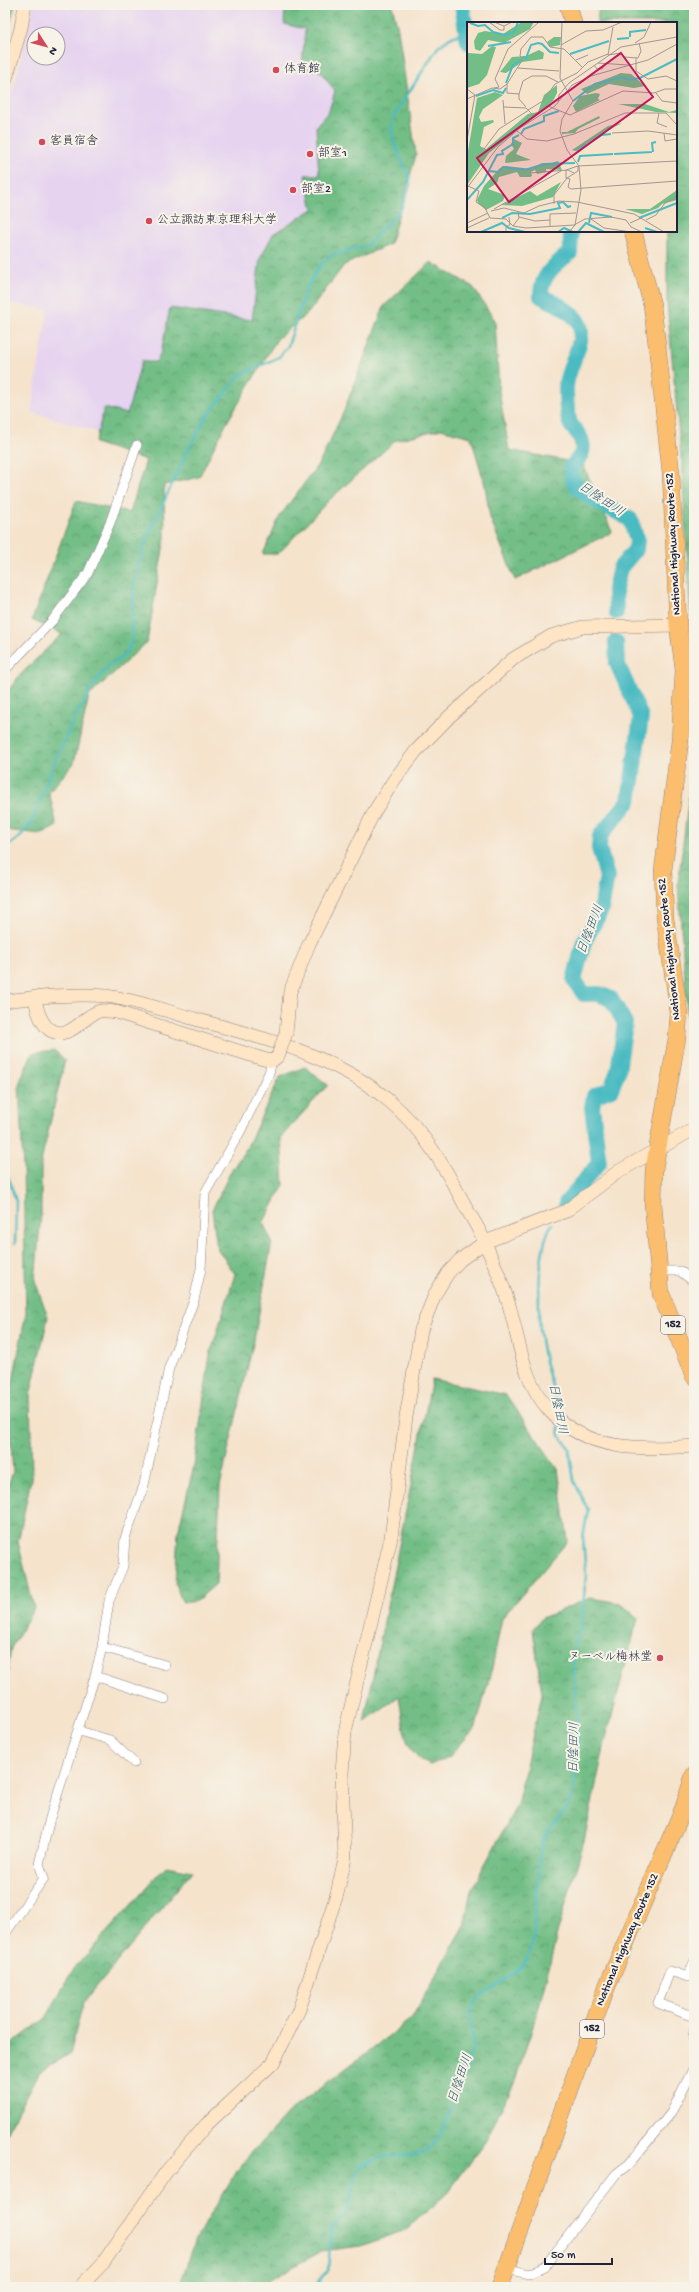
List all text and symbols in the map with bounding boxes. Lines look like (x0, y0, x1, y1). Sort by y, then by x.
inset map (467, 22, 677, 232)
north arrow (26, 26, 66, 66)
text: N (46, 44, 59, 57)
place label: 体育館 (284, 62, 320, 77)
marker: 体育館 (271, 65, 281, 75)
place label: 客員宿舎 (50, 134, 98, 149)
marker: 客員宿舎 (37, 137, 47, 147)
place label: 部室1 (318, 146, 347, 161)
marker: 部室1 (305, 149, 315, 159)
place label: 部室2 (301, 182, 331, 197)
marker: 部室2 (288, 185, 298, 195)
place label: 公立諏訪東京理科大学 (157, 213, 277, 228)
marker: 公立諏訪東京理科大学 (144, 216, 154, 226)
street label: National Highway Route 152 (663, 472, 685, 616)
water label: 日陰田川 (575, 478, 627, 521)
street label: National Highway Route 152 (656, 877, 684, 1021)
water label: 日陰田川 (574, 903, 607, 957)
road number: 152 (661, 1316, 685, 1334)
water label: 日陰田川 (545, 1382, 570, 1436)
place label: ヌーベル梅林堂 (568, 1650, 652, 1665)
marker: ヌーベル梅林堂 (655, 1653, 665, 1663)
water label: 日陰田川 (566, 1722, 583, 1774)
street label: National Highway Route 152 (594, 1872, 662, 2008)
road number: 152 (580, 2020, 604, 2038)
water label: 日陰田川 (444, 2052, 477, 2106)
scale bar (545, 2240, 612, 2266)
text: 50 m (551, 2249, 576, 2263)

